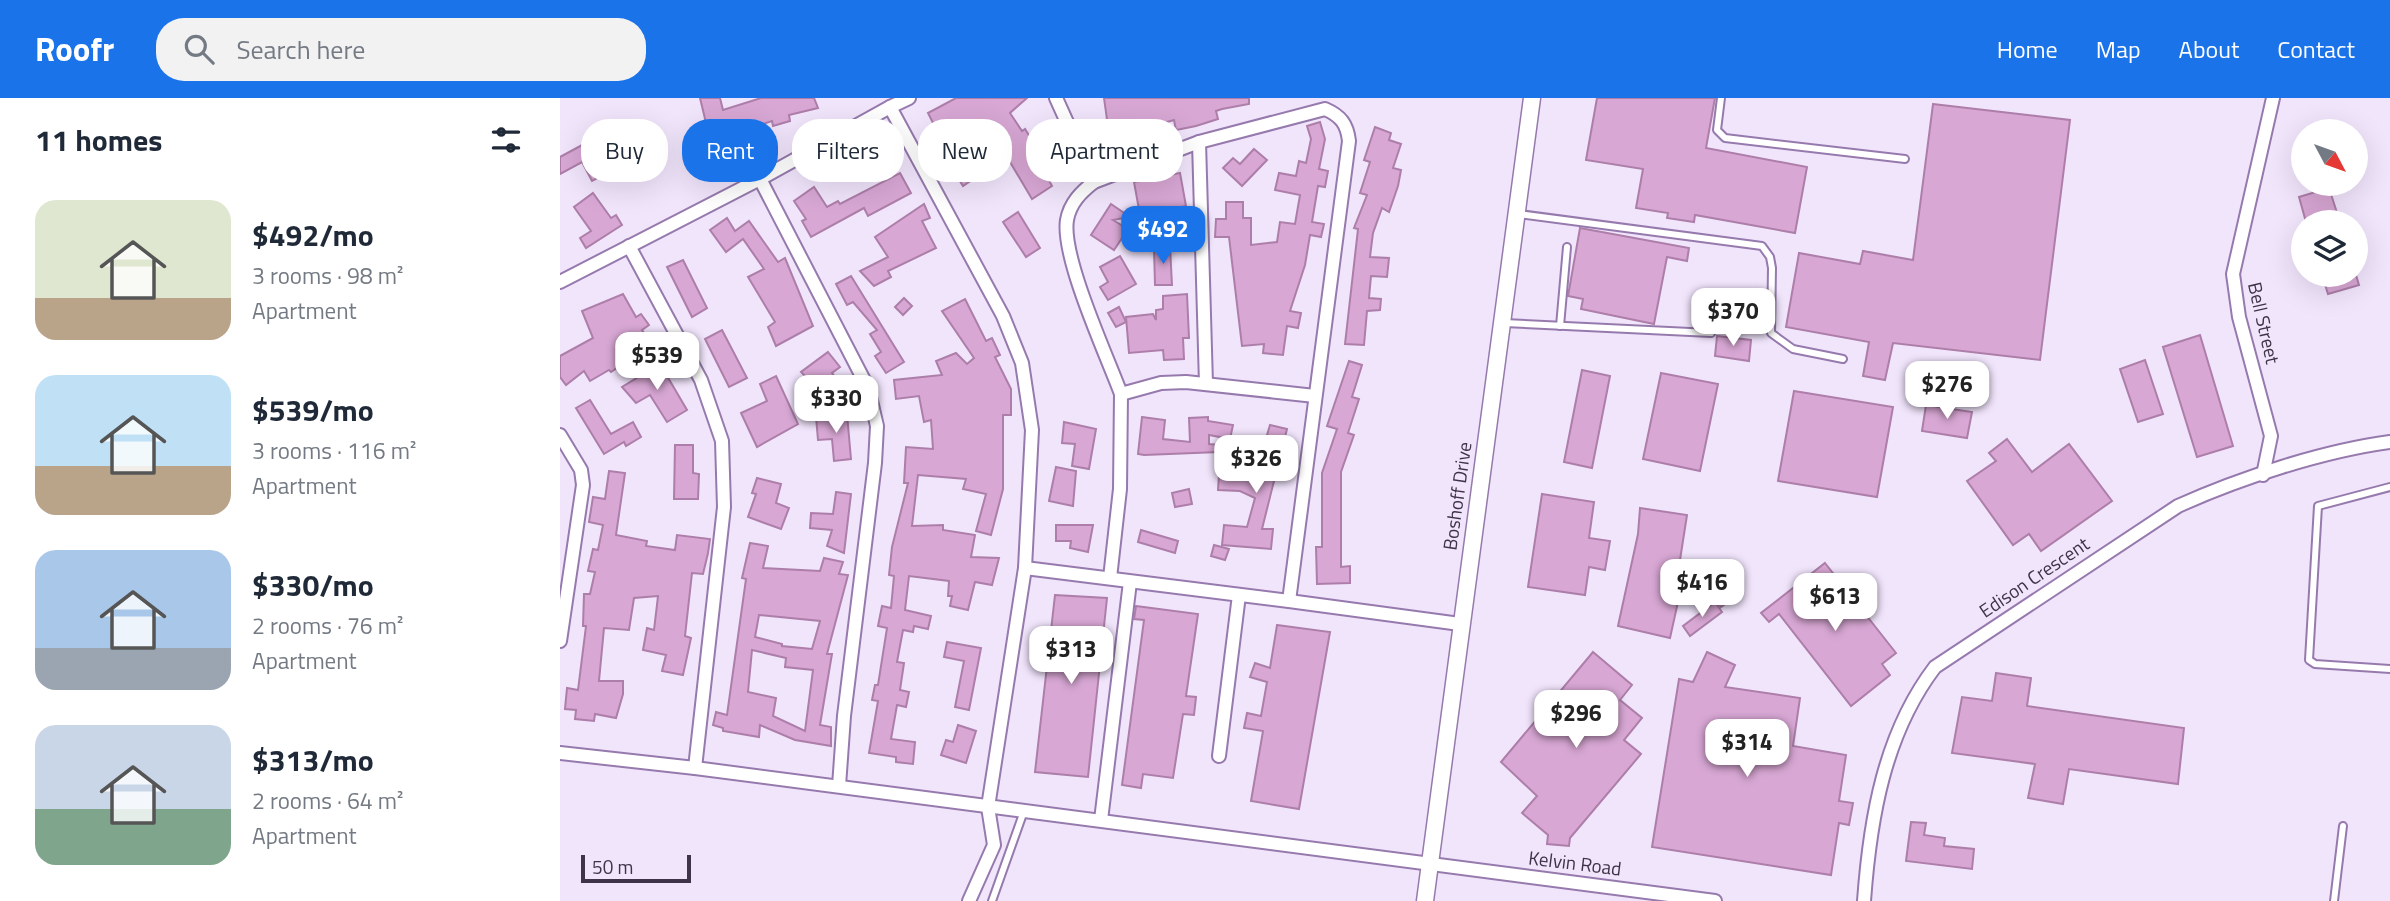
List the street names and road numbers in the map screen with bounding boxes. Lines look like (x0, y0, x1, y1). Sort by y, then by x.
street label: Bell Street (2241, 279, 2288, 367)
street label: Boshoff Drive (1435, 440, 1478, 552)
street label: Edison Crescent (1973, 529, 2095, 624)
street label: Kelvin Road (1527, 842, 1623, 883)

